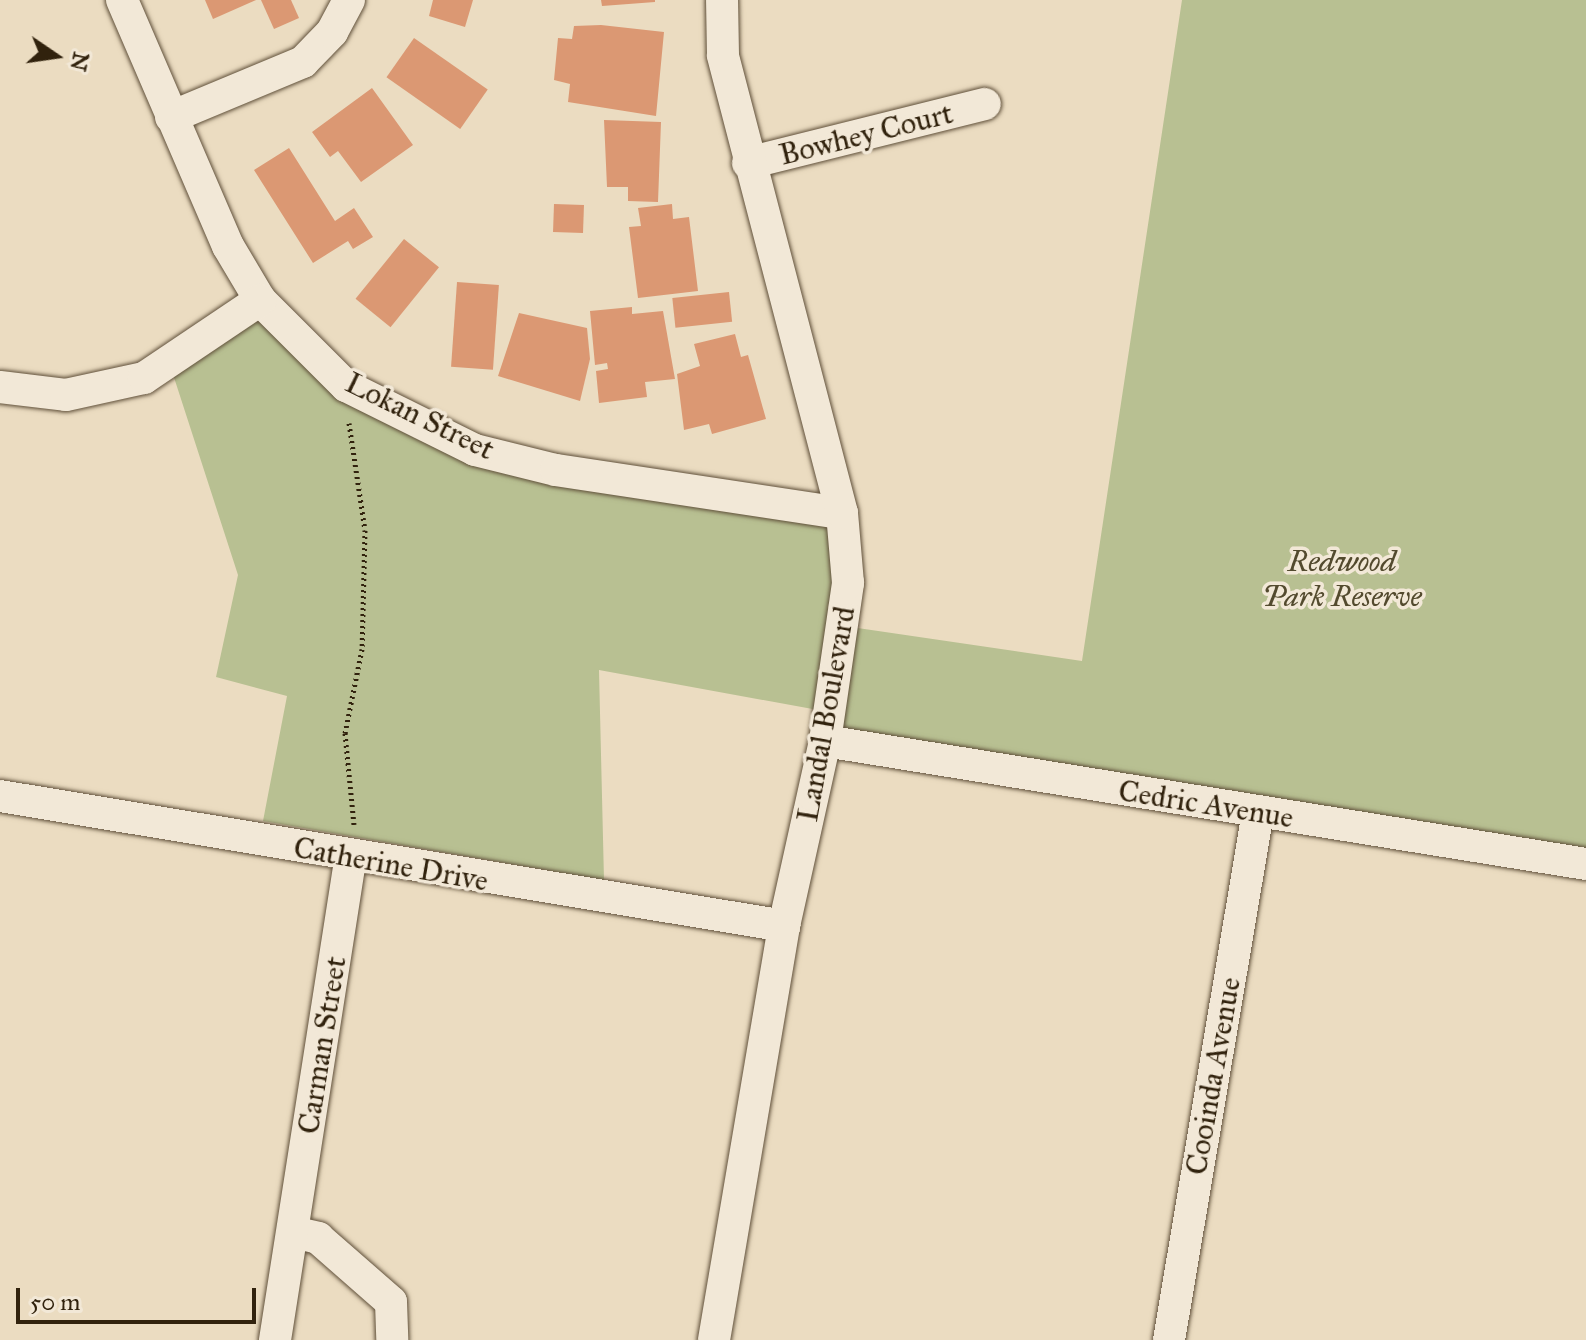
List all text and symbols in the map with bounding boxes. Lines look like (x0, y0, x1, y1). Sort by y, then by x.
north arrow (16, 16, 96, 96)
text: N (65, 49, 95, 74)
street label: Bowhey Court (776, 95, 956, 173)
street label: Lokan Street (340, 364, 500, 468)
park label: Redwood Park Reserve (1262, 543, 1422, 614)
street label: Landal Boulevard (789, 603, 863, 825)
street label: Cedric Avenue (1116, 772, 1296, 836)
street label: Catherine Drive (291, 829, 491, 899)
street label: Carman Street (290, 954, 354, 1136)
street label: Cooinda Avenue (1178, 974, 1248, 1178)
scale bar (20, 1272, 260, 1322)
text: 50 m (30, 1287, 80, 1317)

